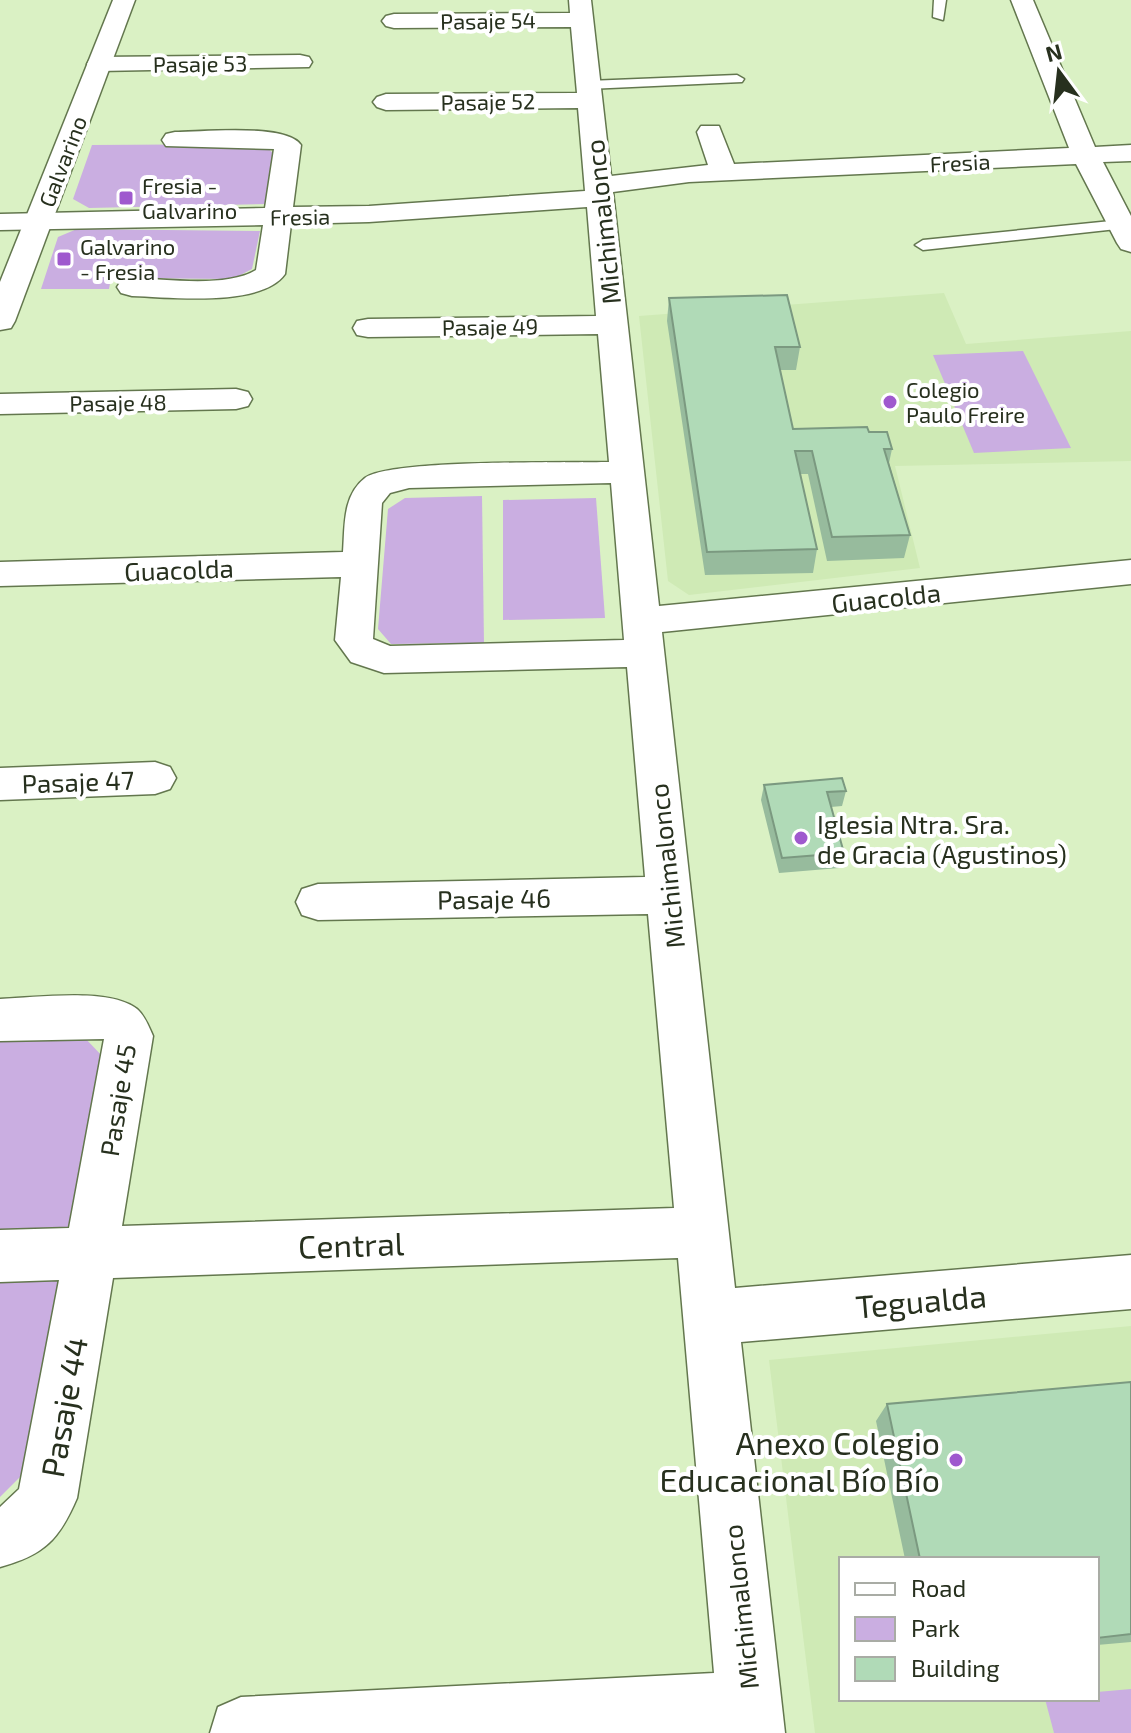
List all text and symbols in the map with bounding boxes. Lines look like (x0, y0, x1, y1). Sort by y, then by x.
street label: Pasaje 54 (440, 6, 536, 35)
north arrow (1019, 32, 1099, 112)
text: N (1043, 37, 1065, 66)
street label: Pasaje 53 (153, 49, 247, 78)
street label: Pasaje 52 (440, 87, 536, 116)
street label: Galvarino (33, 112, 91, 210)
street label: Michimalonco (578, 138, 626, 306)
street label: Fresia (929, 147, 991, 177)
place label: Fresia - Galvarino (142, 172, 237, 223)
marker: Fresia - Galvarino (117, 189, 135, 207)
street label: Fresia (270, 202, 330, 230)
place label: Galvarino - Fresia (80, 233, 175, 284)
marker: Galvarino - Fresia (55, 250, 73, 268)
street label: Pasaje 49 (441, 312, 539, 341)
place label: Colegio Paulo Freire (906, 376, 1025, 427)
street label: Pasaje 48 (69, 388, 167, 417)
marker: Colegio Paulo Freire (881, 393, 899, 411)
street label: Guacolda (124, 552, 234, 586)
street label: Guacolda (830, 576, 942, 618)
street label: Pasaje 47 (21, 764, 135, 798)
street label: Michimalonco (642, 782, 690, 950)
place label: Iglesia Ntra. Sra. de Gracia (Agustinos) (817, 808, 1067, 869)
marker: Iglesia Ntra. Sra. de Gracia (Agustinos) (792, 829, 810, 847)
street label: Pasaje 46 (437, 882, 551, 914)
street label: Pasaje 45 (93, 1042, 141, 1158)
street label: Central (297, 1223, 405, 1265)
street label: Tegualda (854, 1275, 988, 1325)
street label: Pasaje 44 (32, 1334, 95, 1480)
place label: Anexo Colegio Educacional Bío Bío (659, 1423, 940, 1498)
marker: Anexo Colegio Educacional Bío Bío (947, 1451, 965, 1469)
street label: Michimalonco (716, 1523, 764, 1691)
legend (839, 1557, 1099, 1701)
text: Road (911, 1573, 966, 1602)
text: Park (911, 1613, 960, 1642)
text: Building (911, 1653, 1000, 1682)

